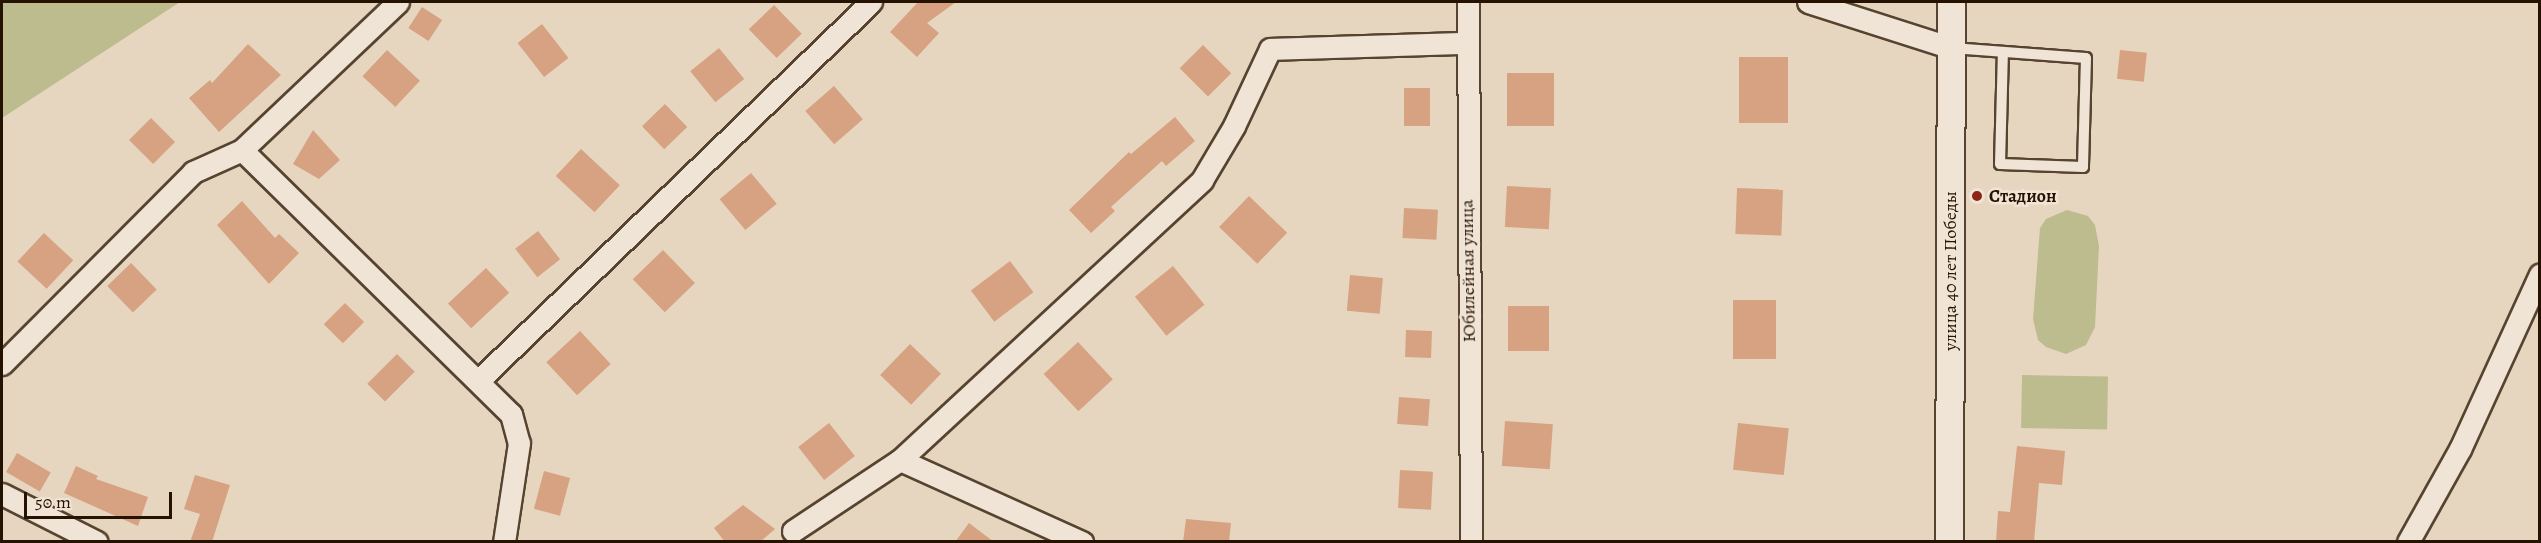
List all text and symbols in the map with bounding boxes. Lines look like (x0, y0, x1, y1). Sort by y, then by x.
place label: Стадион (1989, 185, 2057, 207)
marker: Стадион (1970, 189, 1984, 203)
street label: улица 40 лет Победы (1939, 191, 1961, 351)
street label: Юбилейная улица (1456, 199, 1480, 343)
scale bar (27, 480, 176, 518)
text: 50 m (35, 490, 71, 514)

